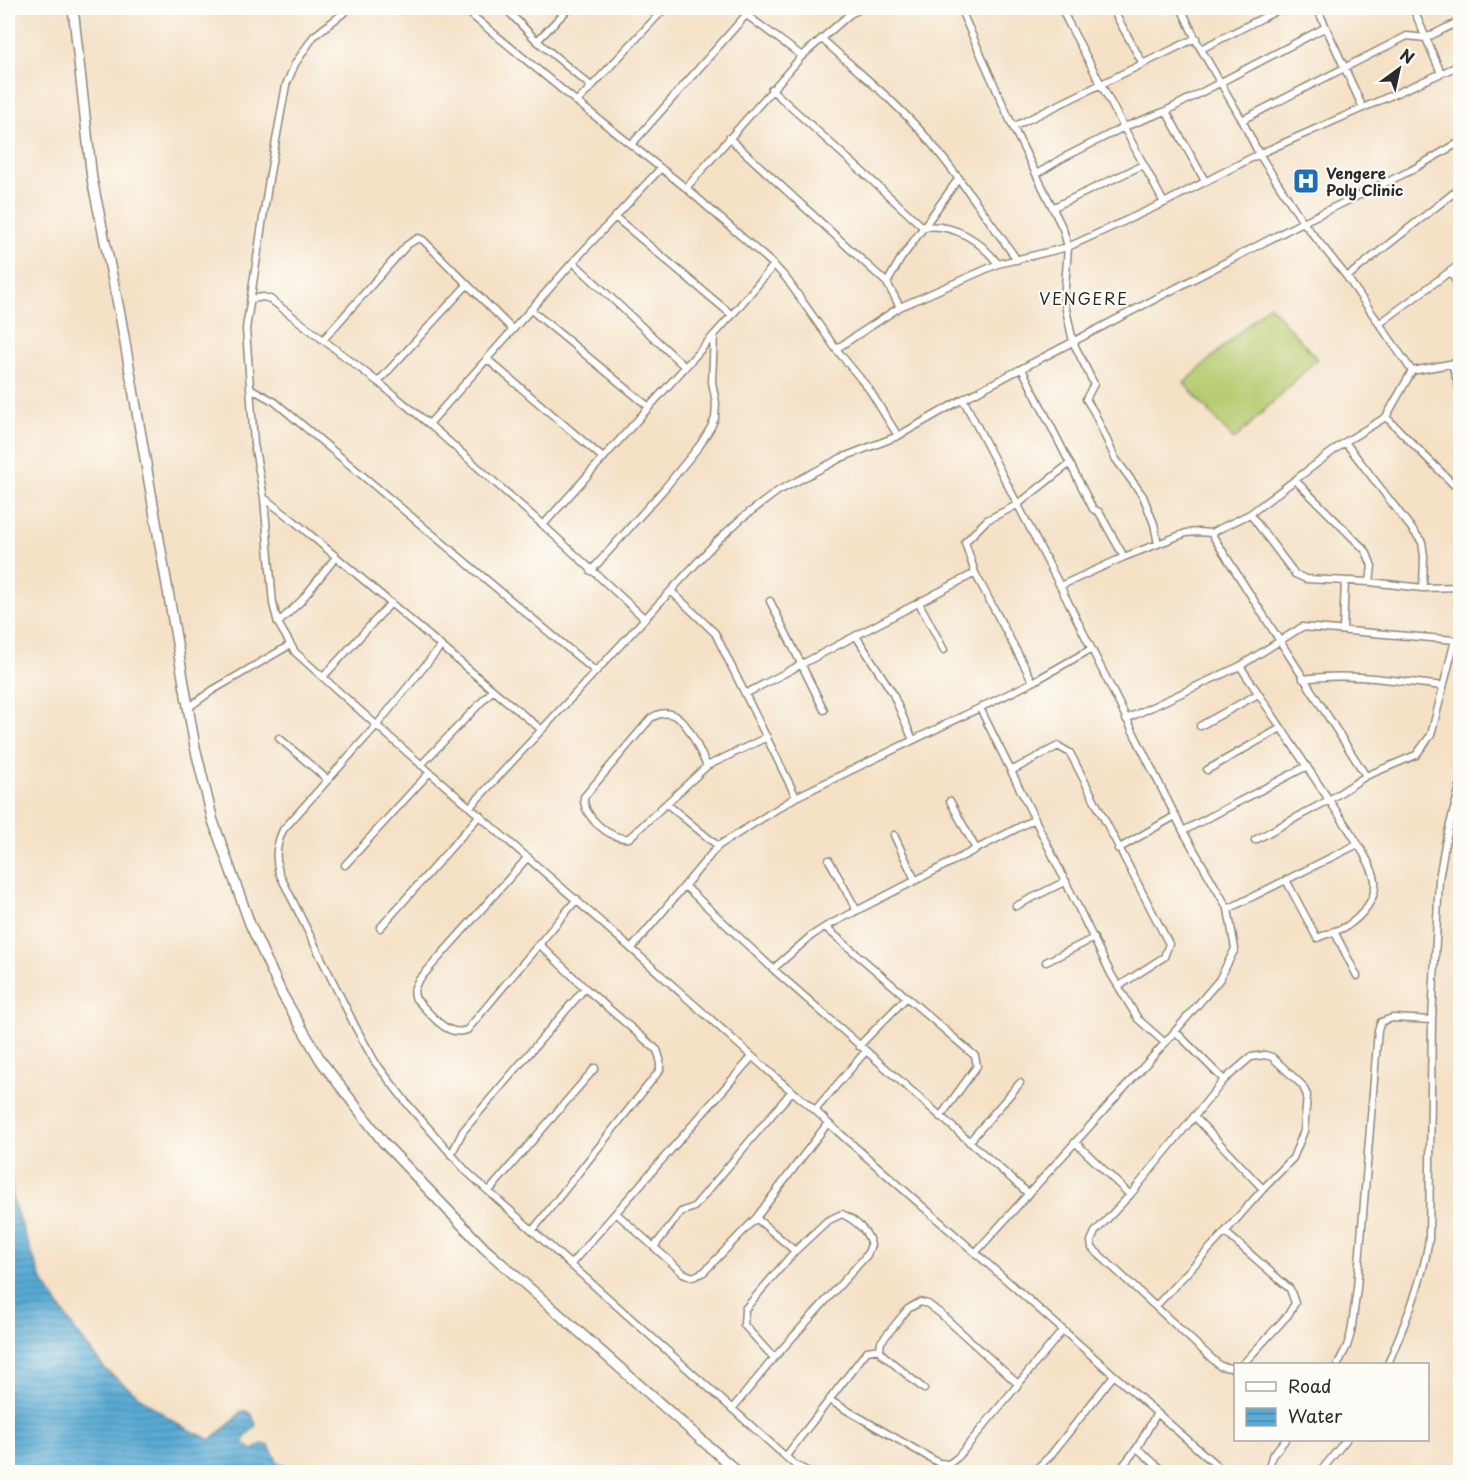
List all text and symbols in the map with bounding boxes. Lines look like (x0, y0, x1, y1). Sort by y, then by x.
north arrow (1369, 39, 1429, 99)
text: N (1396, 42, 1420, 69)
place label: Vengere Poly Clinic (1326, 161, 1403, 201)
hospital icon: Vengere Poly Clinic (1291, 166, 1321, 196)
district label: VENGERE (1039, 286, 1129, 310)
legend (1234, 1363, 1429, 1441)
text: Road (1288, 1372, 1332, 1399)
text: Water (1288, 1402, 1343, 1429)

